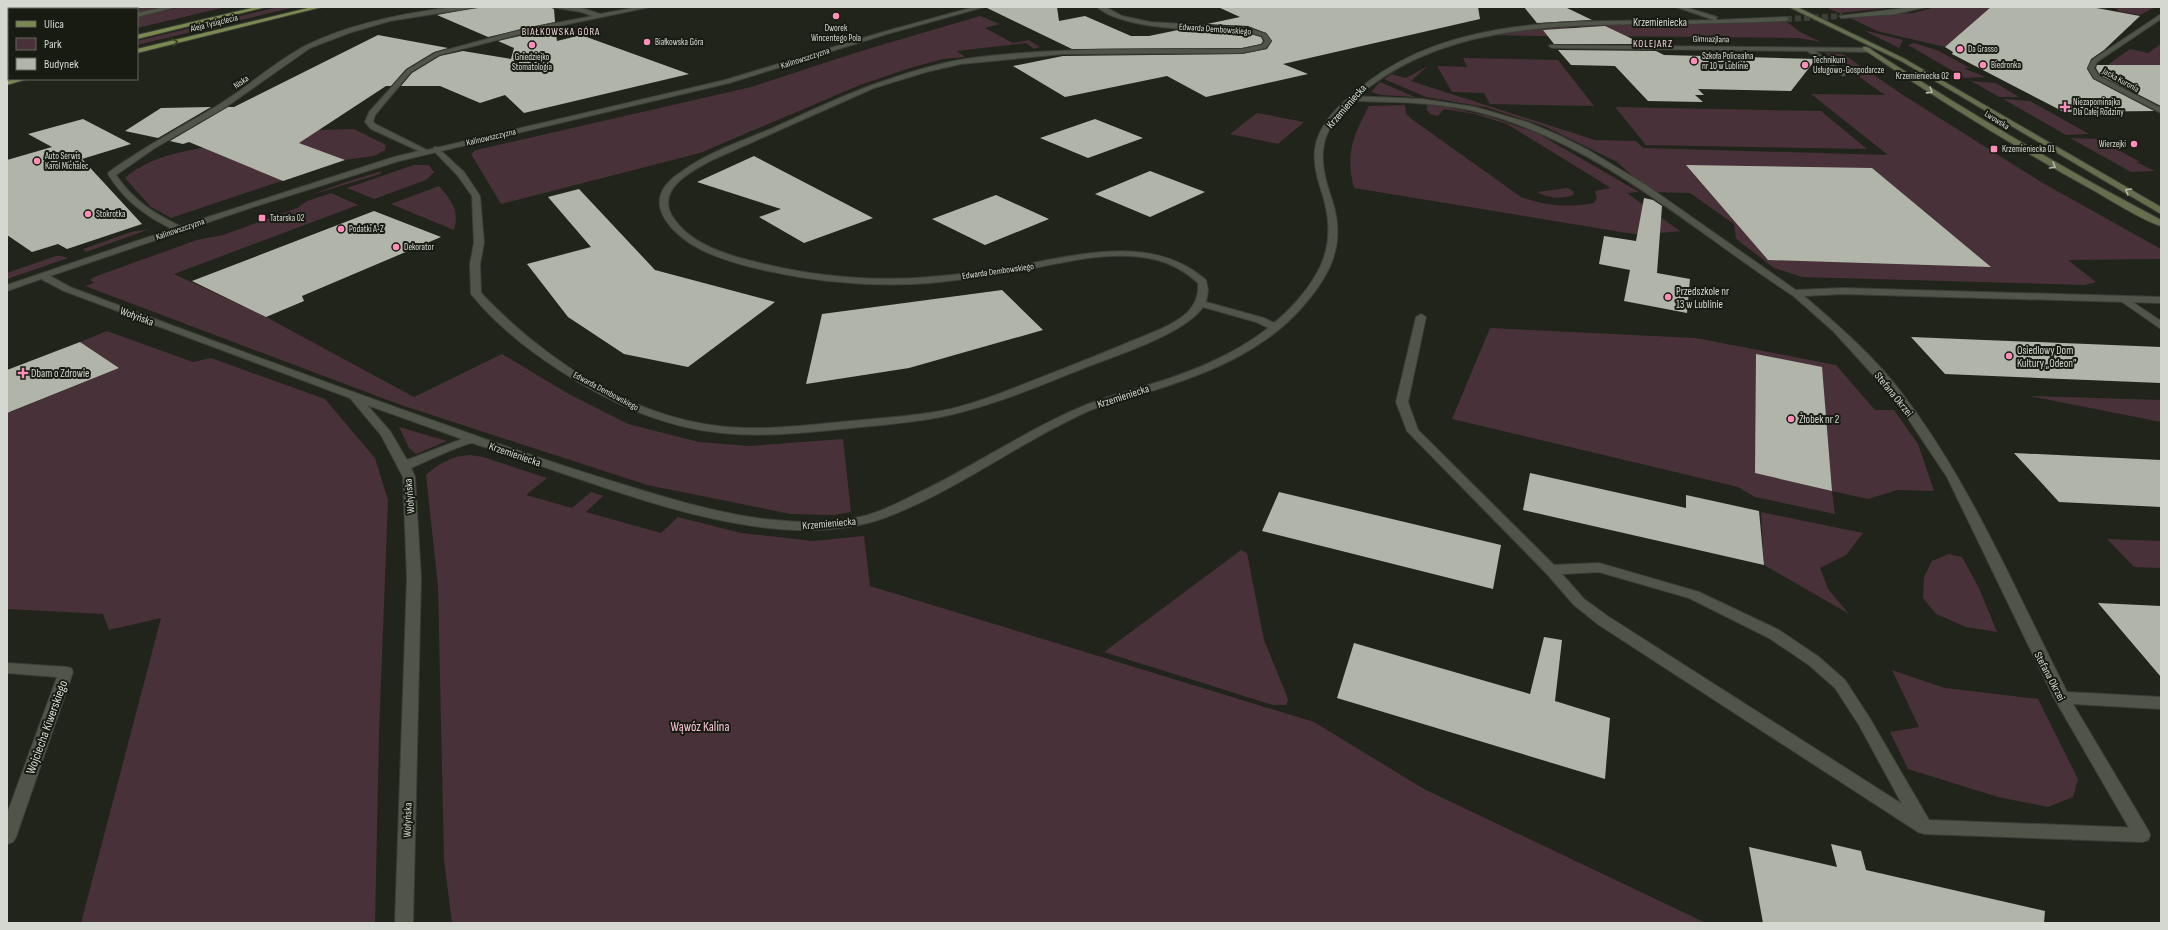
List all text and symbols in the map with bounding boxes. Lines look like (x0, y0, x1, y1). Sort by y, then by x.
legend (8, 8, 138, 80)
marker: Dworek Wincentego Pola (831, 11, 841, 21)
street label: Aleja Tysiąclecia (188, 12, 239, 35)
street label: Krzemieniecka (1633, 16, 1687, 29)
text: Ulica (44, 17, 64, 32)
street label: Edwarda Dembowskiego (1178, 21, 1252, 38)
place label: Dworek Wincentego Pola (811, 23, 861, 44)
district label: BIAŁKOWSKA GÓRA (522, 26, 600, 38)
street label: Gimnazjlana (1693, 34, 1729, 45)
text: Park (44, 37, 62, 52)
marker: Białkowska Góra (642, 37, 652, 47)
place label: Białkowska Góra (655, 37, 704, 48)
one-way arrow (171, 38, 178, 47)
district label: KOLEJARZ (1633, 38, 1673, 50)
marker: Gniedziejko Stomatologia (527, 40, 537, 50)
marker: Da Grasso (1955, 44, 1965, 54)
place label: Da Grasso (1968, 44, 1998, 55)
street label: Kalinowszczyzna (779, 45, 831, 72)
place label: Szkoła Policealna nr 10 w Lublinie (1702, 51, 1753, 72)
place label: Gniedziejko Stomatologia (512, 52, 552, 73)
place label: Technikum Usługowo-Gospodarcze (1813, 55, 1885, 76)
marker: Szkoła Policealna nr 10 w Lublinie (1689, 56, 1699, 66)
text: Budynek (44, 57, 79, 72)
marker: Technikum Usługowo-Gospodarcze (1800, 60, 1810, 70)
marker: Biedronka (1978, 60, 1988, 70)
place label: Biedronka (1991, 60, 2021, 71)
street label: Jacka Kuronia (2100, 65, 2141, 95)
place label: Krzemieniecka 02 (1896, 71, 1949, 82)
marker: Krzemieniecka 02 (1952, 71, 1962, 81)
street label: Niska (231, 73, 251, 92)
street label: Krzemieniecka (1324, 82, 1369, 131)
one-way arrow (1926, 86, 1933, 93)
place label: Niezapominajka Dla Całej Rodziny (2073, 97, 2124, 118)
marker: Niezapominajka Dla Całej Rodziny (2060, 102, 2070, 112)
street label: Lwowska (1982, 109, 2011, 132)
street label: Kalinowszczyzna (465, 126, 517, 149)
place label: Wierzejki (2099, 139, 2126, 150)
marker: Wierzejki (2129, 139, 2139, 149)
marker: Krzemieniecka 01 (1989, 144, 1999, 154)
place label: Krzemieniecka 01 (2002, 144, 2056, 155)
place label: Auto Serwis Karol Michalec (44, 151, 89, 172)
marker: Auto Serwis Karol Michalec (32, 156, 42, 166)
one-way arrow (2049, 161, 2056, 168)
one-way arrow (2125, 189, 2132, 196)
marker: Stokrotka (83, 209, 93, 219)
place label: Stokrotka (96, 209, 126, 220)
marker: Tatarska 02 (257, 213, 267, 223)
place label: Tatarska 02 (270, 213, 305, 224)
street label: Kalinowszczyzna (154, 216, 206, 243)
marker: Podatki A-Z (336, 224, 346, 234)
place label: Podatki A-Z (349, 224, 384, 235)
marker: Dekorator (391, 242, 401, 252)
place label: Dekorator (404, 242, 434, 253)
street label: Edwarda Dembowskiego (961, 261, 1035, 282)
place label: Przedszkole nr 13 w Lublinie (1676, 285, 1729, 311)
marker: Przedszkole nr 13 w Lublinie (1663, 292, 1673, 302)
street label: Wołyńska (118, 304, 156, 329)
place label: Osiedlowy Dom Kultury „Odeon” (2017, 344, 2077, 370)
marker: Osiedlowy Dom Kultury „Odeon” (2004, 351, 2014, 361)
place label: Dbam o Zdrowie (31, 367, 89, 380)
marker: Dbam o Zdrowie (18, 368, 28, 378)
street label: Stefana Okrzei (1872, 369, 1915, 419)
street label: Edwarda Dembowskiego (571, 370, 641, 413)
street label: Krzemieniecka (1096, 382, 1151, 411)
place label: Żłobek nr 2 (1799, 412, 1840, 426)
marker: Żłobek nr 2 (1786, 414, 1796, 424)
street label: Krzemieniecka (487, 440, 542, 469)
street label: Wołyńska (401, 478, 418, 514)
street label: Krzemieniecka (802, 515, 856, 532)
street label: Stefana Okrzei (2031, 650, 2068, 703)
street label: Wojciecha Kiwerskiego (23, 678, 71, 776)
park label: Wąwóz Kalina (671, 719, 729, 735)
street label: Wołyńska (400, 802, 415, 838)

